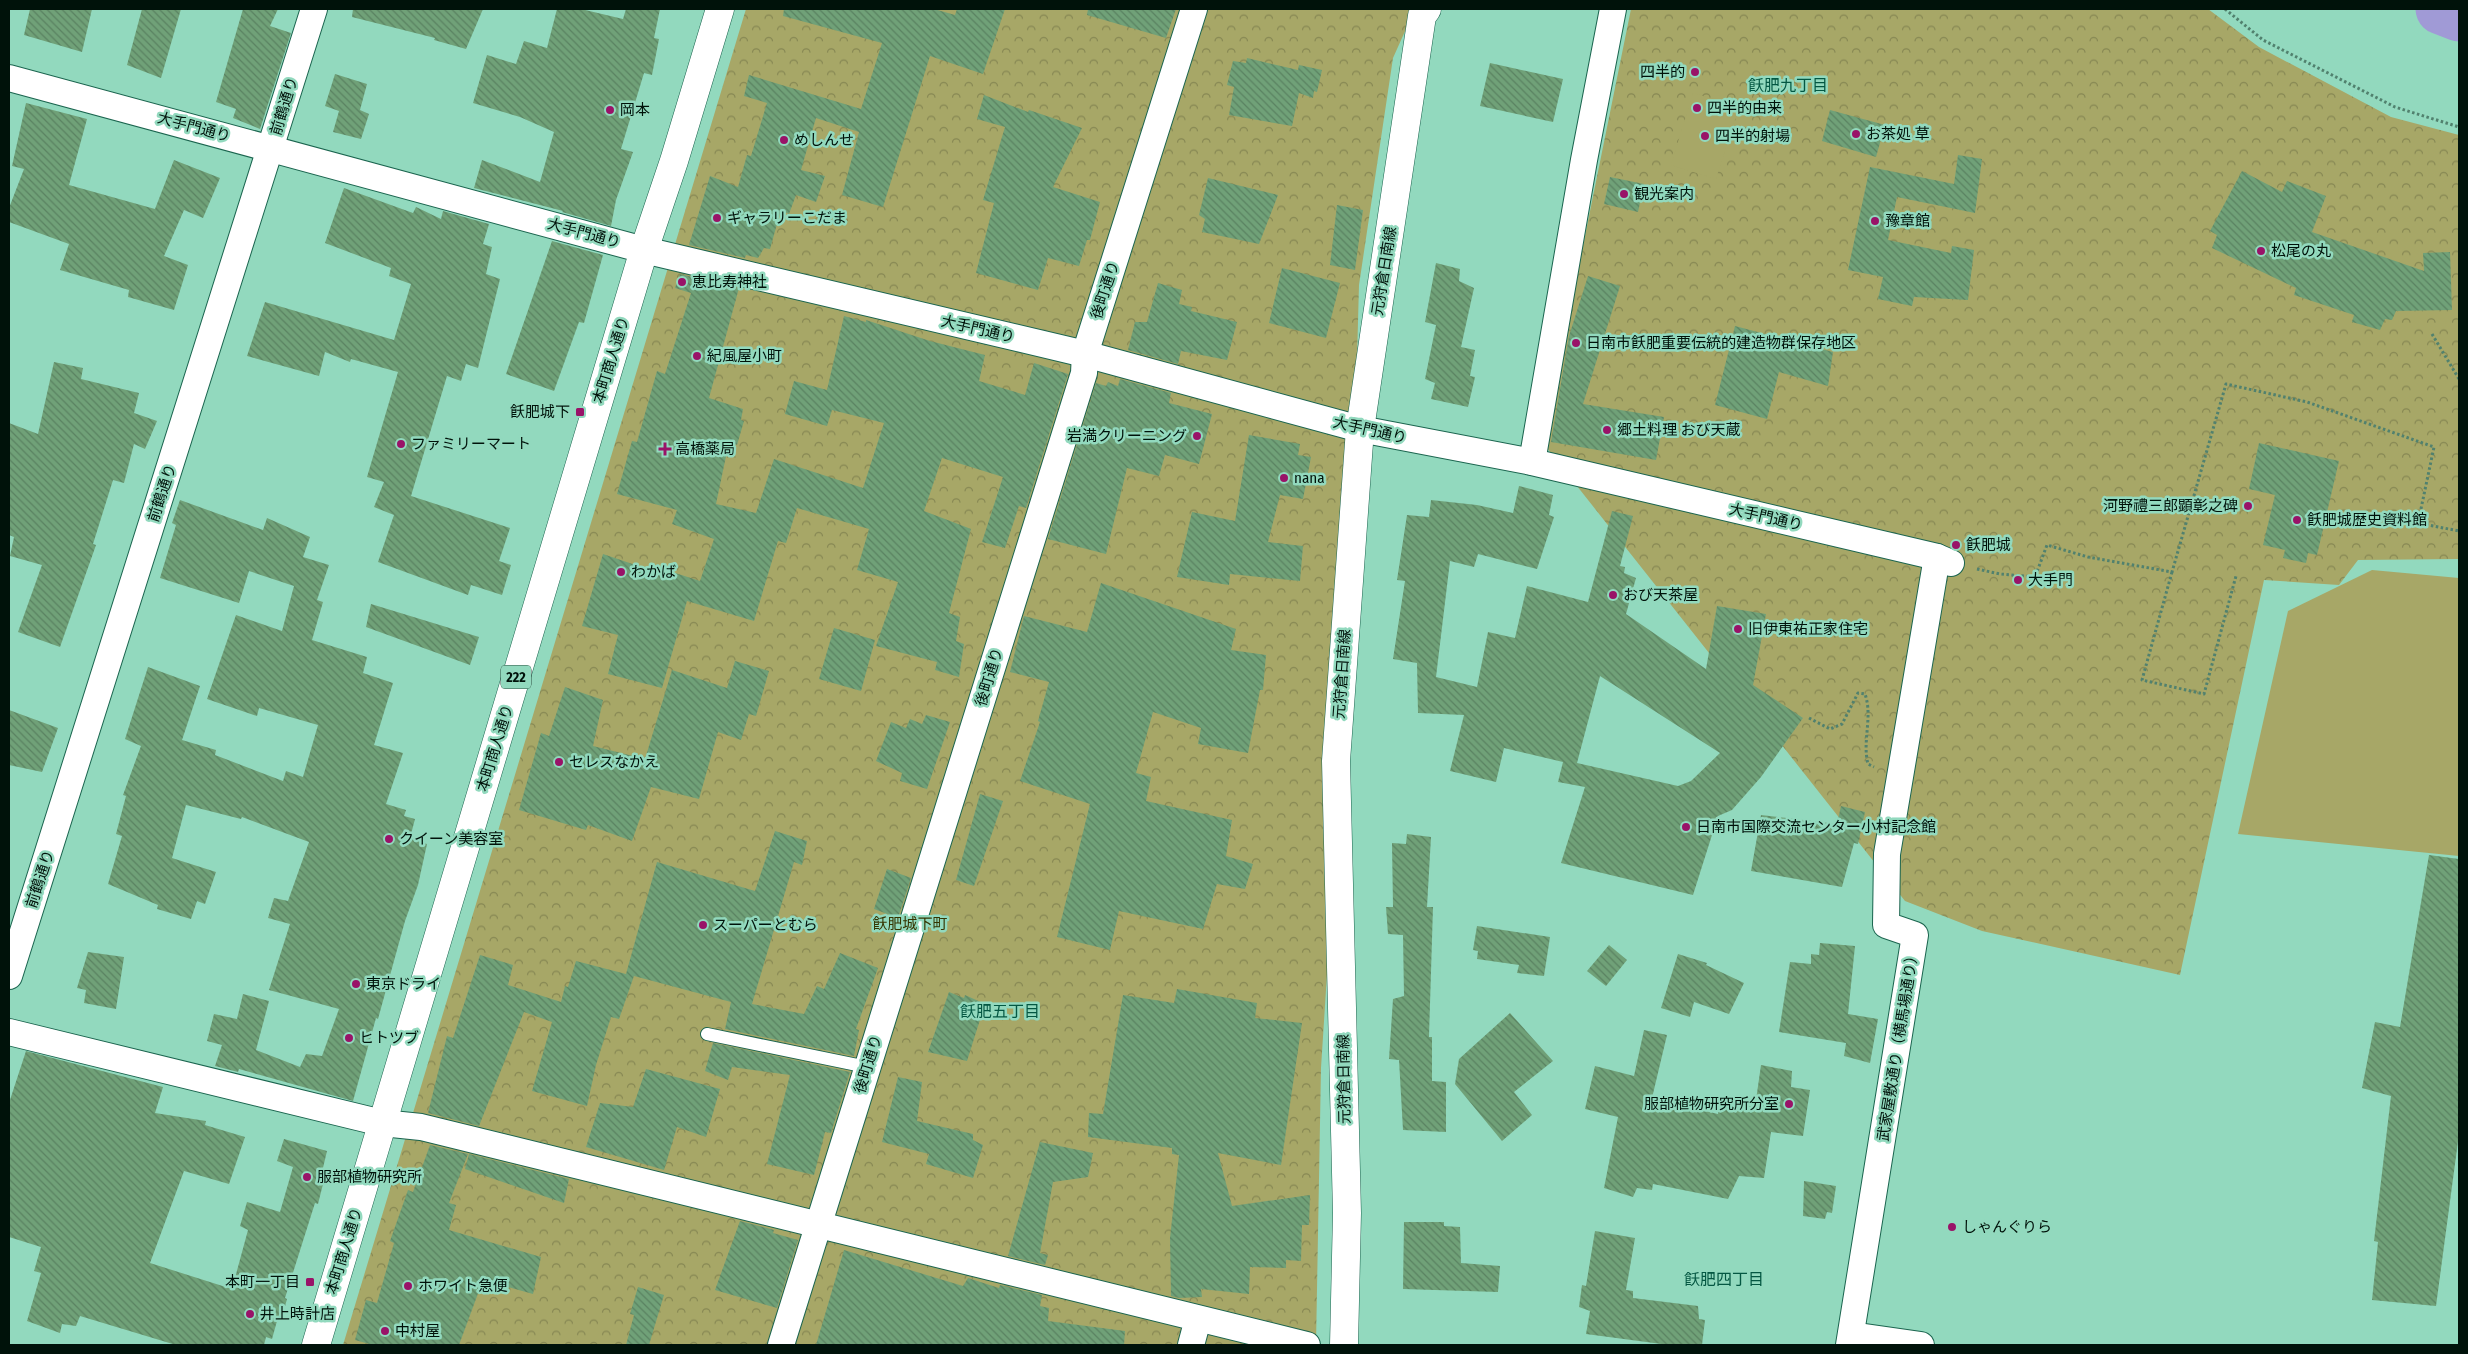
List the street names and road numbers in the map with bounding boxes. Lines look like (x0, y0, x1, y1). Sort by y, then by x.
street label: 前鶴通り (267, 75, 301, 137)
street label: 大手門通り (155, 109, 233, 145)
street label: 大手門通り (545, 215, 623, 251)
street label: 元狩倉日南線 (1368, 225, 1400, 317)
street label: 後町通り (1087, 259, 1123, 321)
street label: 大手門通り (939, 312, 1017, 346)
street label: 本町商人通り (589, 314, 633, 406)
street label: 大手門通り (1331, 413, 1409, 447)
street label: 前鶴通り (144, 462, 180, 524)
street label: 大手門通り (1727, 500, 1805, 534)
street label: 元狩倉日南線 (1330, 628, 1354, 720)
street label: 後町通り (972, 646, 1006, 708)
road number: 222 (501, 666, 531, 689)
street label: 本町商人通り (473, 702, 517, 794)
street label: 前鶴通り (22, 848, 58, 910)
street label: 武家屋敷通り（横馬場通り） (1874, 947, 1922, 1143)
street label: 後町通り (851, 1033, 885, 1095)
street label: 元狩倉日南線 (1334, 1034, 1354, 1124)
street label: 本町商人通り (322, 1205, 366, 1297)

